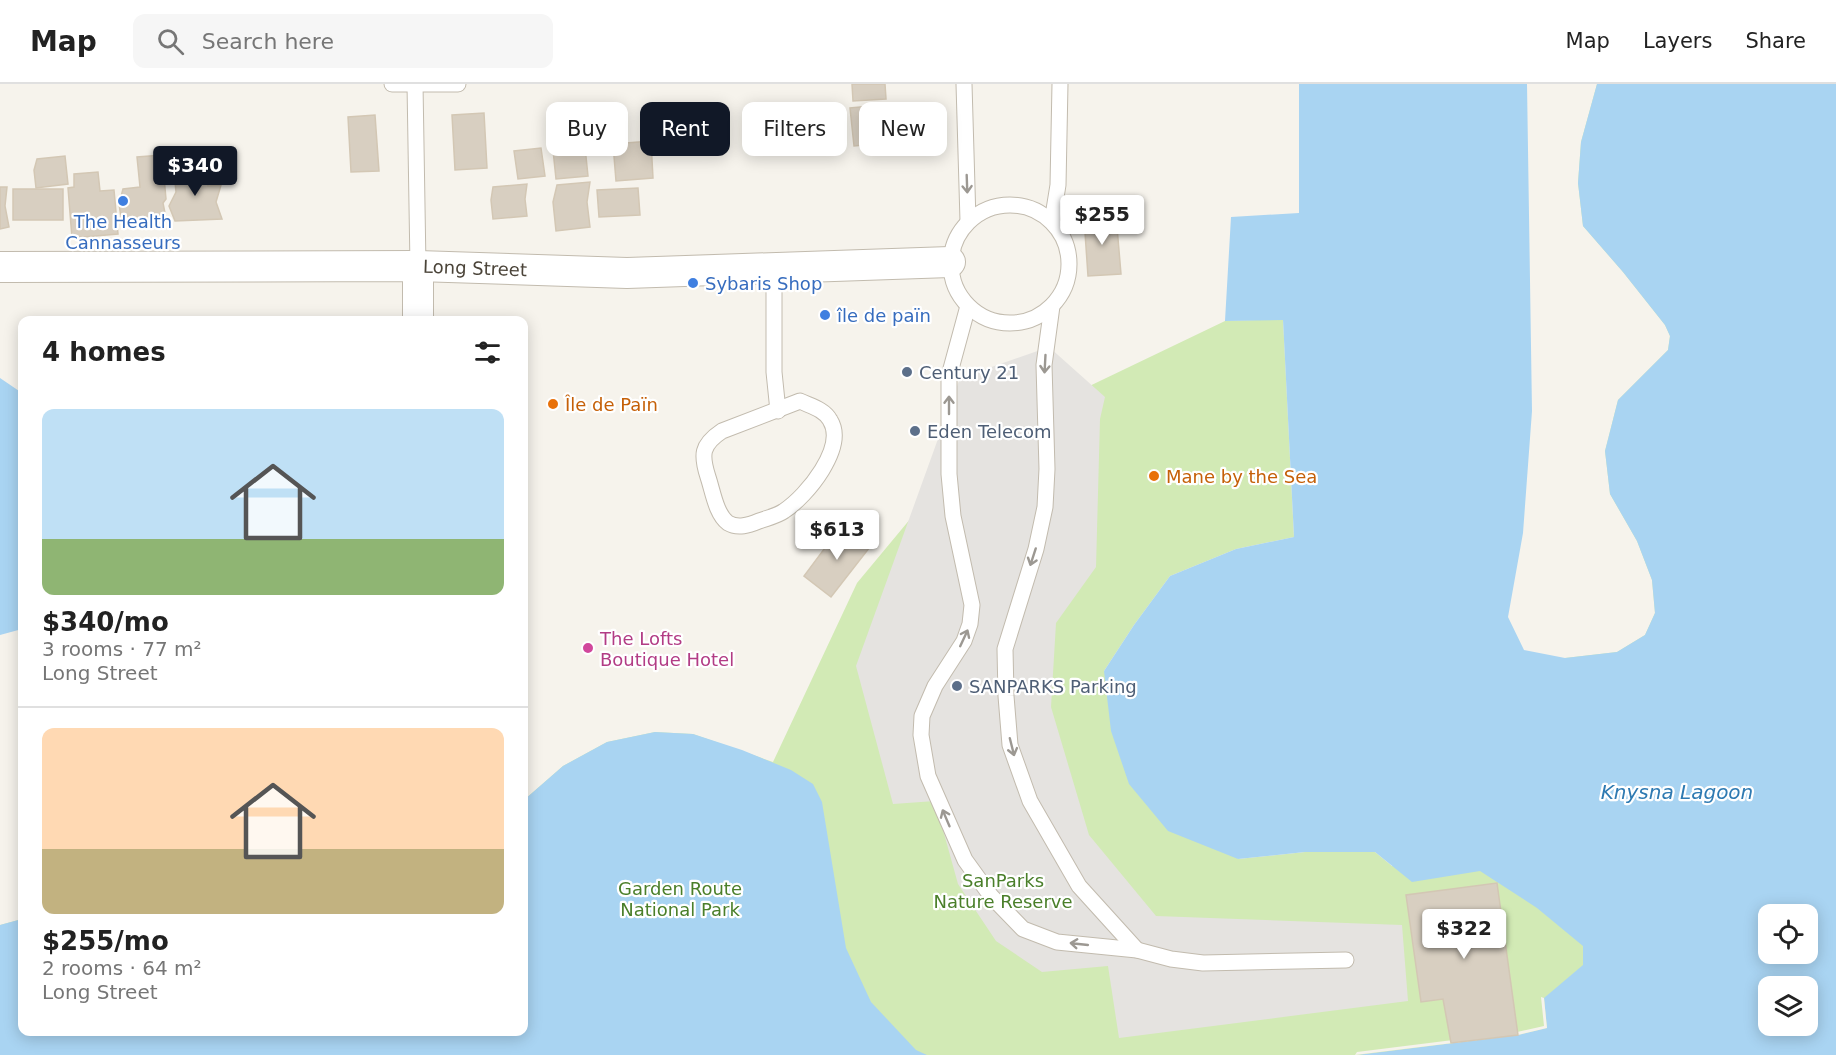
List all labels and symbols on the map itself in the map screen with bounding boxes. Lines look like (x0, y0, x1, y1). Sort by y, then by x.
pin: $340 (159, 146, 231, 197)
one-way arrow (962, 174, 973, 194)
marker: The Health Cannasseurs (116, 194, 130, 208)
pin: $255 (1066, 195, 1138, 246)
place label: The Health Cannasseurs (65, 211, 181, 253)
street label: Long Street (423, 256, 527, 280)
place label: Sybaris Shop (705, 273, 822, 294)
marker: Sybaris Shop (686, 276, 700, 290)
place label: île de païn (836, 305, 931, 326)
marker: île de païn (818, 308, 832, 322)
one-way arrow (1039, 353, 1050, 373)
place label: Century 21 (919, 362, 1019, 383)
marker: Century 21 (900, 365, 914, 379)
place label: Île de Païn (564, 394, 658, 415)
one-way arrow (943, 395, 955, 415)
marker: Île de Païn (546, 397, 560, 411)
place label: Eden Telecom (927, 421, 1052, 442)
marker: Eden Telecom (908, 424, 922, 438)
place label: Mane by the Sea (1166, 466, 1317, 487)
marker: Mane by the Sea (1147, 469, 1161, 483)
pin: $613 (801, 510, 873, 561)
one-way arrow (1027, 547, 1038, 566)
place label: The Lofts Boutique Hotel (599, 628, 734, 670)
one-way arrow (959, 630, 970, 648)
marker: The Lofts Boutique Hotel (581, 641, 595, 655)
place label: SANPARKS Parking (969, 676, 1137, 697)
marker: SANPARKS Parking (950, 679, 964, 693)
one-way arrow (1006, 737, 1018, 756)
water label: Knysna Lagoon (1601, 780, 1753, 804)
one-way arrow (940, 809, 951, 828)
park label: SanParks Nature Reserve (933, 870, 1073, 912)
park label: Garden Route National Park (618, 878, 742, 920)
pin: $322 (1428, 909, 1500, 960)
one-way arrow (1070, 938, 1089, 949)

